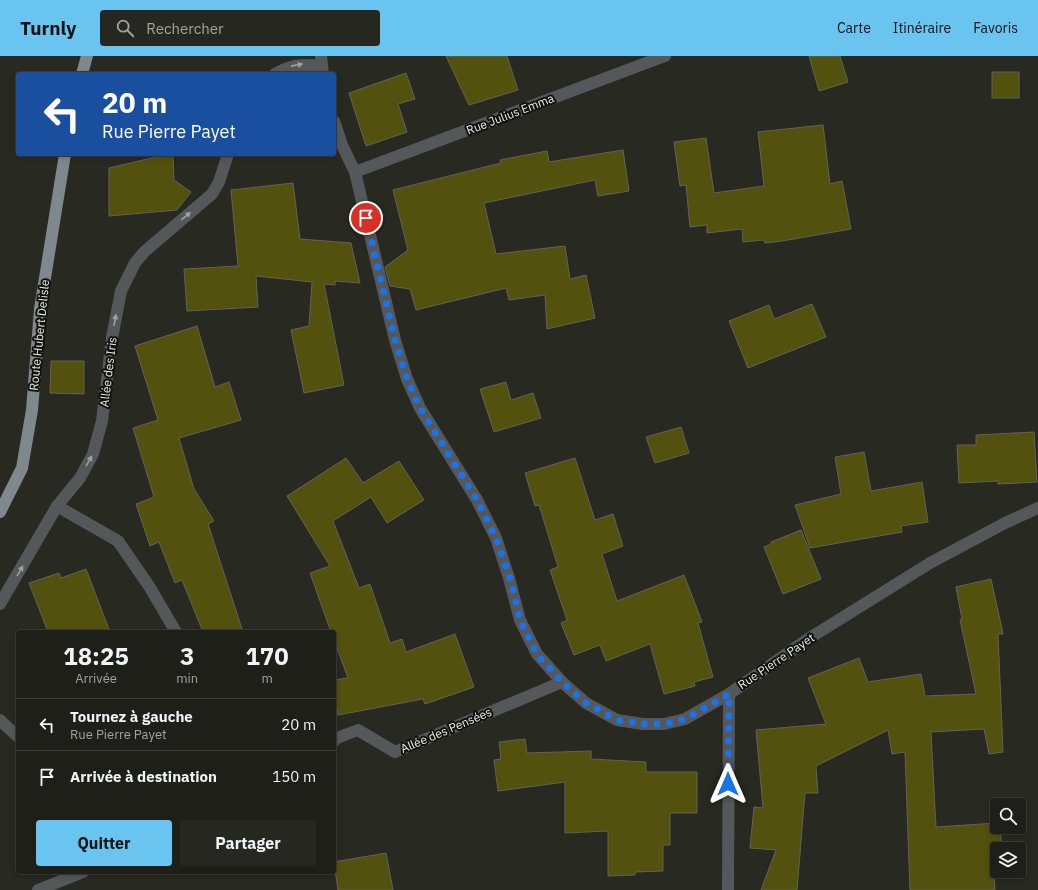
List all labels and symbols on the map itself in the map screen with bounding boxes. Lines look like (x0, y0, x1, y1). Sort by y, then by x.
one-way arrow (291, 62, 303, 68)
street label: Rue Julius Emma (464, 90, 557, 138)
pin (349, 201, 383, 235)
one-way arrow (180, 212, 191, 221)
street label: Route Hubert Delisle (26, 278, 52, 391)
one-way arrow (112, 314, 118, 326)
street label: Allée des Iris (96, 336, 120, 408)
one-way arrow (86, 455, 93, 467)
one-way arrow (16, 565, 23, 576)
street label: Rue Pierre Payet (735, 630, 817, 692)
street label: Allée des Pensées (398, 704, 494, 756)
position arrow (707, 763, 749, 805)

